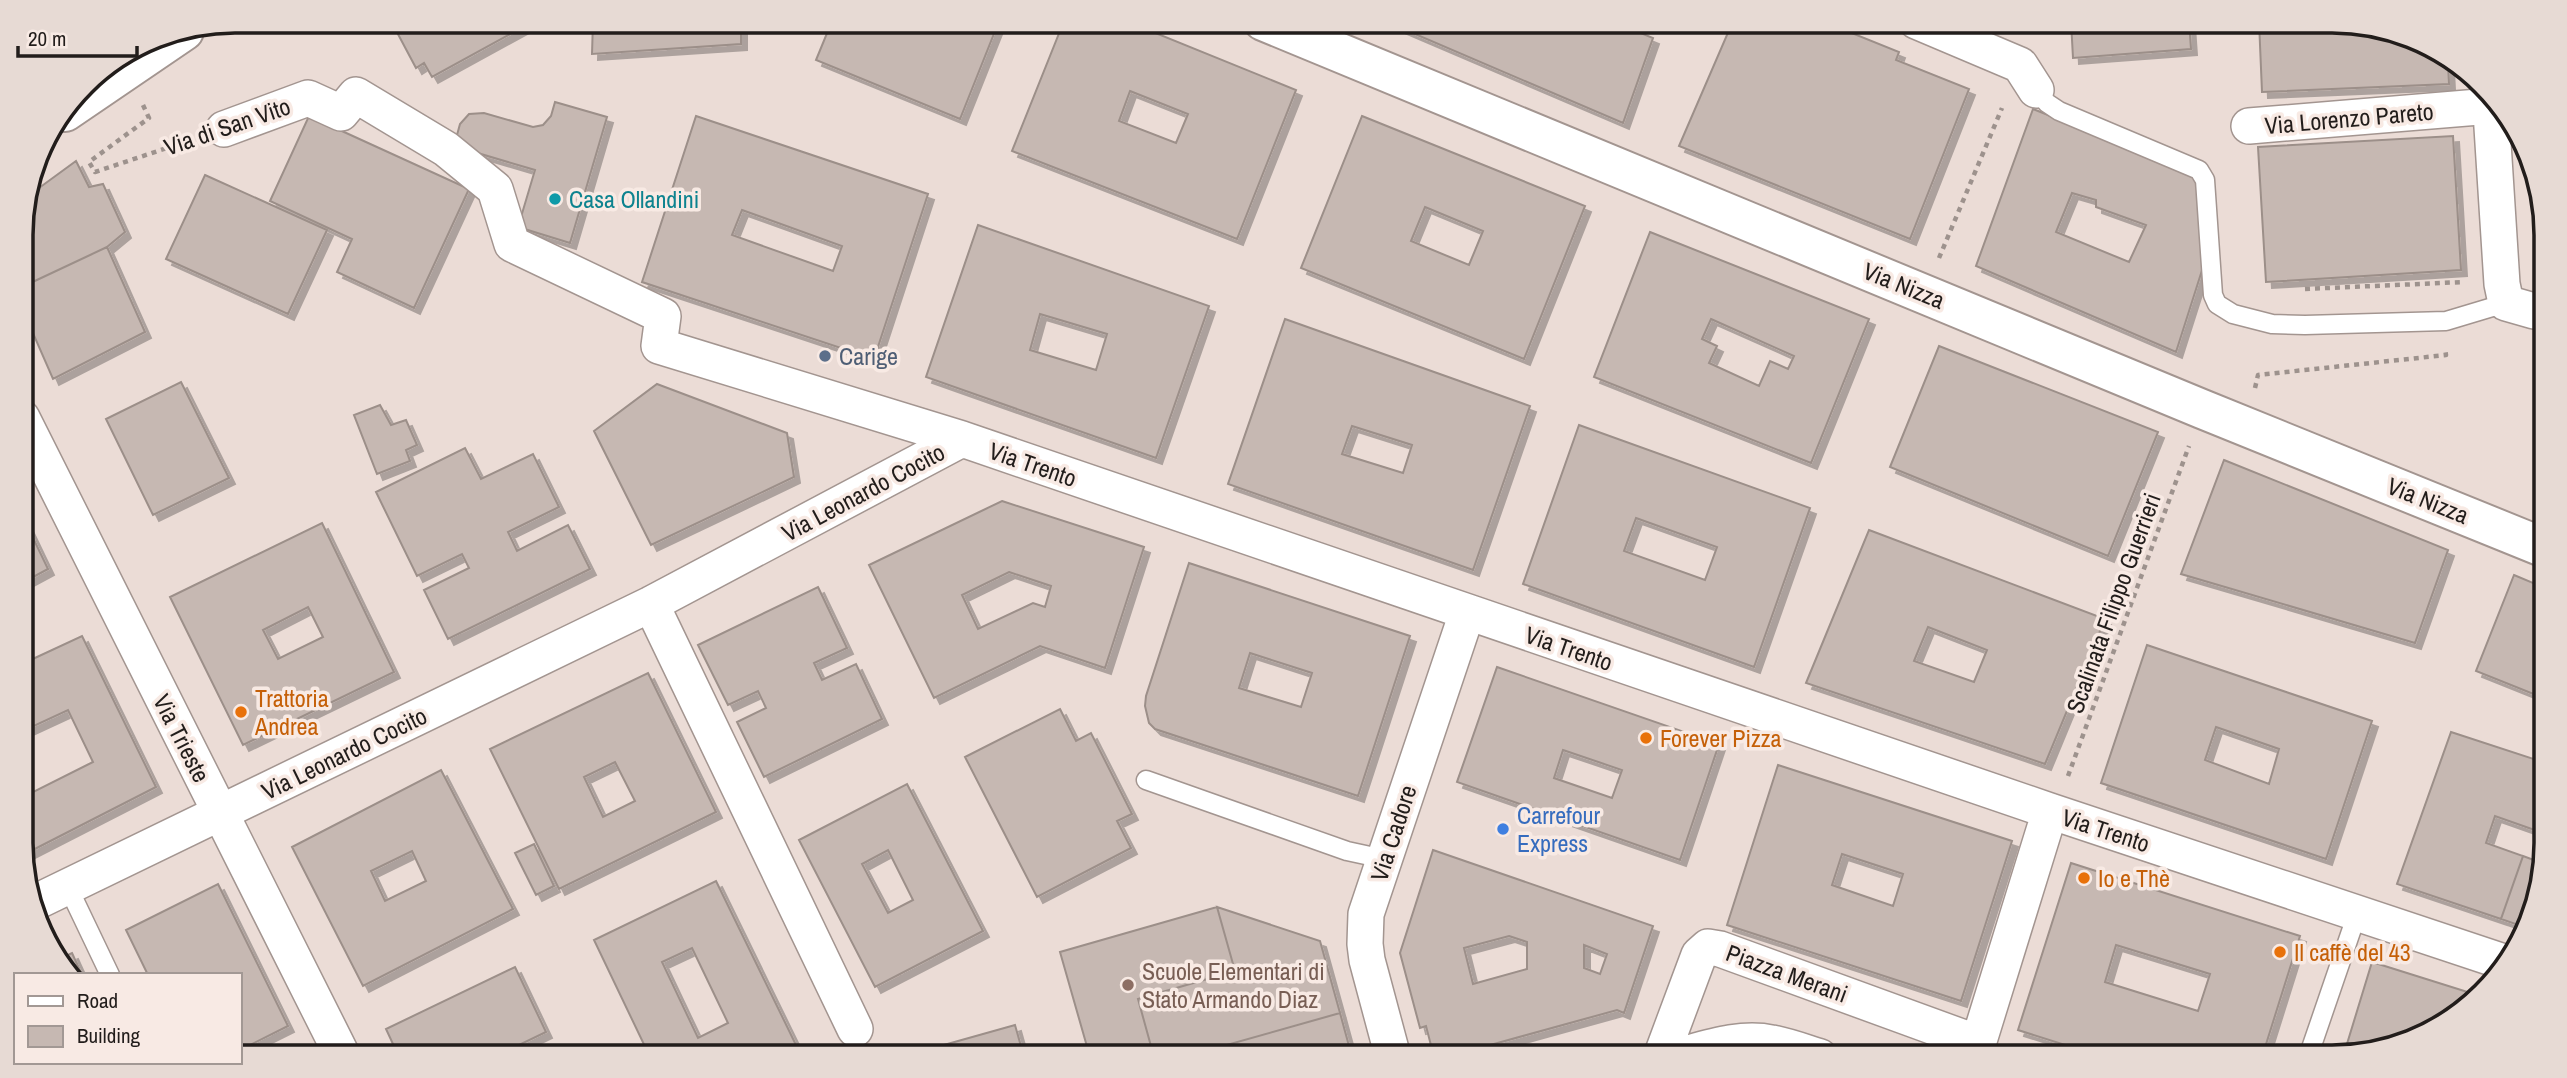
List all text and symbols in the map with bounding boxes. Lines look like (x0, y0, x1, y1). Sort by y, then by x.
scale bar (18, 14, 136, 58)
text: 20 m (28, 24, 66, 53)
street label: Via di San Vito (160, 89, 294, 163)
street label: Via Lorenzo Pareto (2263, 95, 2435, 141)
place label: Casa Ollandini (569, 183, 699, 215)
marker: Casa Ollandini (547, 191, 563, 207)
street label: Via Nizza (1859, 254, 1949, 316)
place label: Carige (839, 340, 898, 372)
marker: Carige (817, 348, 833, 364)
street label: Via Trento (985, 434, 1081, 494)
street label: Via Leonardo Cocito (776, 436, 950, 548)
street label: Via Nizza (2383, 469, 2473, 531)
street label: Scalinata Filippo Guerrieri (2058, 489, 2168, 717)
street label: Via Trento (1521, 618, 1617, 678)
place label: Trattoria Andrea (254, 682, 329, 742)
street label: Via Trieste (146, 688, 218, 788)
street label: Via Leonardo Cocito (256, 699, 432, 807)
marker: Trattoria Andrea (233, 704, 249, 720)
place label: Forever Pizza (1660, 722, 1782, 754)
marker: Forever Pizza (1638, 730, 1654, 746)
street label: Via Cadore (1362, 781, 1424, 885)
place label: Carrefour Express (1517, 799, 1601, 859)
street label: Via Trento (2058, 801, 2154, 859)
marker: Carrefour Express (1495, 821, 1511, 837)
place label: Io e Thè (2098, 862, 2170, 894)
marker: Io e Thè (2076, 870, 2092, 886)
street label: Piazza Merani (1722, 936, 1852, 1010)
place label: Il caffè del 43 (2294, 936, 2411, 968)
marker: Il caffè del 43 (2272, 944, 2288, 960)
place label: Scuole Elementari di Stato Armando Diaz (1142, 955, 1325, 1015)
legend (14, 973, 242, 1064)
marker: Scuole Elementari di Stato Armando Diaz (1120, 977, 1136, 993)
text: Road (77, 986, 118, 1015)
text: Building (77, 1021, 141, 1050)

